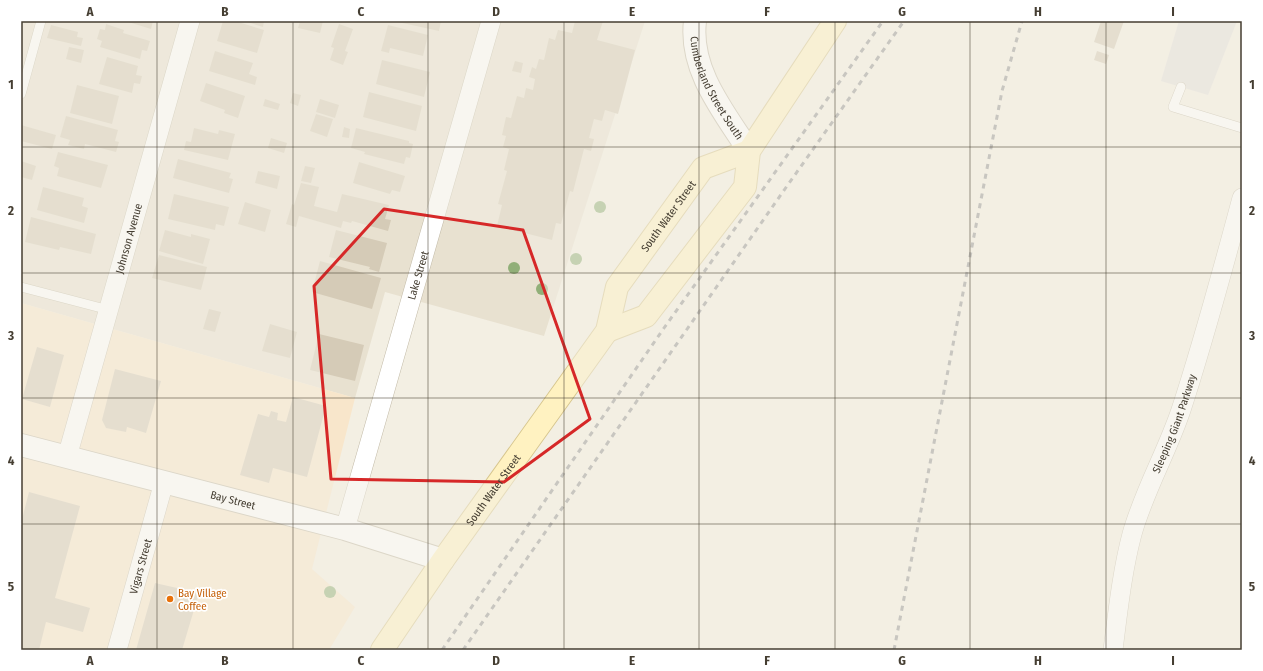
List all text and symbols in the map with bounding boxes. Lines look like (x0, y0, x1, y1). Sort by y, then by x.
text: A (85, 4, 94, 19)
text: B (221, 4, 229, 19)
text: C (358, 4, 365, 19)
text: D (492, 4, 500, 19)
text: E (629, 4, 635, 19)
text: F (764, 4, 770, 19)
text: G (898, 4, 906, 19)
text: H (1034, 4, 1042, 19)
text: I (1171, 4, 1175, 19)
street label: Cumberland Street South (687, 36, 746, 142)
text: 1 (8, 77, 14, 92)
text: 1 (1249, 77, 1255, 92)
street label: South Water Street (639, 178, 699, 255)
street label: Johnson Avenue (113, 202, 145, 275)
text: 2 (7, 203, 14, 218)
text: 2 (1248, 203, 1255, 218)
street label: Lake Street (405, 249, 432, 301)
text: 3 (7, 328, 14, 343)
text: 3 (1248, 328, 1255, 343)
street label: Sleeping Giant Parkway (1150, 373, 1199, 475)
street label: South Water Street (464, 452, 524, 528)
text: 4 (8, 453, 15, 468)
text: 4 (1249, 453, 1256, 468)
street label: Bay Street (209, 488, 257, 513)
street label: Vigars Street (127, 537, 155, 595)
text: 5 (8, 579, 14, 594)
text: 5 (1249, 579, 1255, 594)
place label: Bay Village Coffee (178, 587, 227, 613)
marker: Bay Village Coffee (165, 594, 175, 604)
text: A (85, 653, 94, 668)
text: B (221, 653, 229, 668)
text: C (358, 653, 365, 668)
text: D (492, 653, 500, 668)
text: E (629, 653, 635, 668)
text: F (764, 653, 770, 668)
text: G (898, 653, 906, 668)
text: H (1034, 653, 1042, 668)
text: I (1171, 653, 1175, 668)

